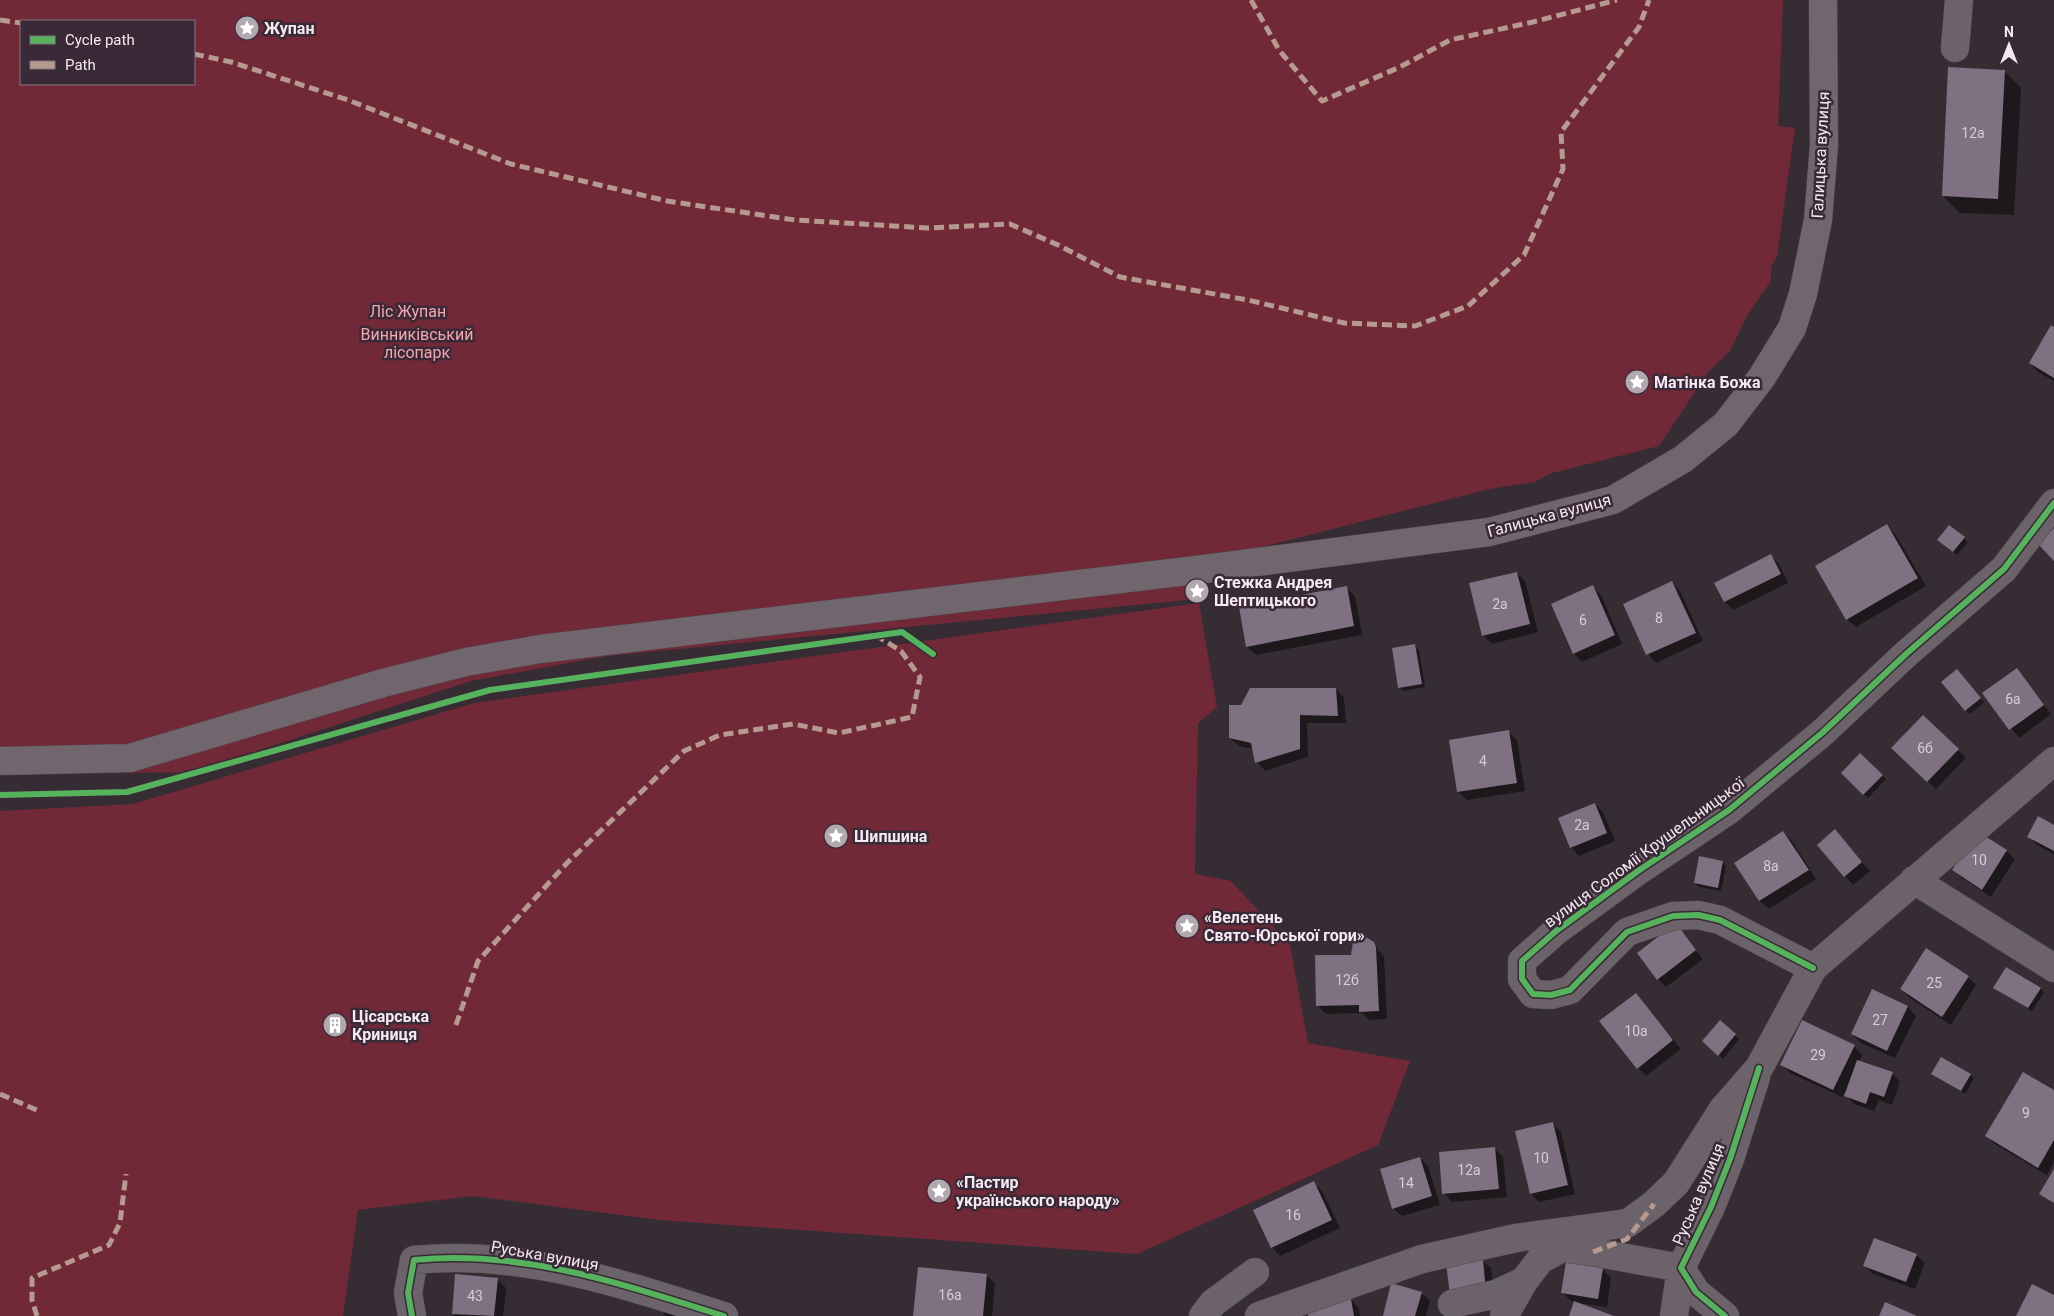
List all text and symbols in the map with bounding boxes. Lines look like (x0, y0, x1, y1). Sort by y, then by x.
place icon: Жупан (234, 15, 260, 41)
place label: Жупан (264, 19, 314, 38)
legend (20, 20, 195, 85)
north arrow (1984, 20, 2034, 70)
text: N (2004, 24, 2014, 40)
text: Cycle path (65, 31, 135, 49)
text: Path (65, 56, 96, 74)
street label: Галицька вулиця (1808, 91, 1833, 219)
house number: 12а (1961, 125, 1985, 141)
park label: Ліс Жупан (370, 302, 446, 321)
park label: Винниківський лісопарк (361, 325, 473, 362)
place icon: Матінка Божа (1624, 369, 1650, 395)
place label: Матінка Божа (1654, 373, 1761, 392)
street label: Галицька вулиця (1485, 490, 1613, 541)
place label: Стежка Андрея Шептицького (1214, 573, 1332, 610)
place icon: Стежка Андрея Шептицького (1184, 578, 1210, 604)
house number: 2а (1492, 596, 1508, 612)
house number: 8 (1655, 610, 1663, 626)
house number: 6 (1579, 612, 1587, 628)
house number: 6а (2005, 691, 2021, 707)
house number: 6б (1917, 740, 1933, 756)
house number: 4 (1479, 753, 1487, 769)
street label: вулиця Соломії Крушельницької (1541, 773, 1749, 931)
house number: 2а (1574, 817, 1590, 833)
place icon: Шипшина (823, 823, 849, 849)
place label: Шипшина (854, 827, 928, 846)
house number: 10 (1971, 852, 1987, 868)
house number: 8а (1763, 858, 1779, 874)
place label: «Велетень Свято-Юрської гори» (1204, 908, 1365, 945)
place icon: «Велетень Свято-Юрської гори» (1174, 913, 1200, 939)
house number: 12б (1335, 972, 1359, 988)
house number: 25 (1926, 975, 1942, 991)
place label: Цісарська Криниця (352, 1007, 430, 1044)
building icon: Цісарська Криниця (322, 1012, 348, 1038)
house number: 27 (1872, 1012, 1888, 1028)
house number: 10а (1624, 1023, 1648, 1039)
house number: 29 (1810, 1047, 1826, 1063)
house number: 9 (2022, 1105, 2030, 1121)
street label: Руська вулиця (1668, 1140, 1729, 1248)
house number: 10 (1533, 1150, 1549, 1166)
house number: 12а (1457, 1162, 1481, 1178)
place label: «Пастир українського народу» (956, 1173, 1120, 1210)
house number: 14 (1398, 1175, 1414, 1191)
place icon: «Пастир українського народу» (926, 1178, 952, 1204)
house number: 16 (1285, 1207, 1301, 1223)
street label: Руська вулиця (489, 1237, 600, 1274)
house number: 16а (938, 1287, 962, 1303)
house number: 43 (467, 1288, 483, 1304)

